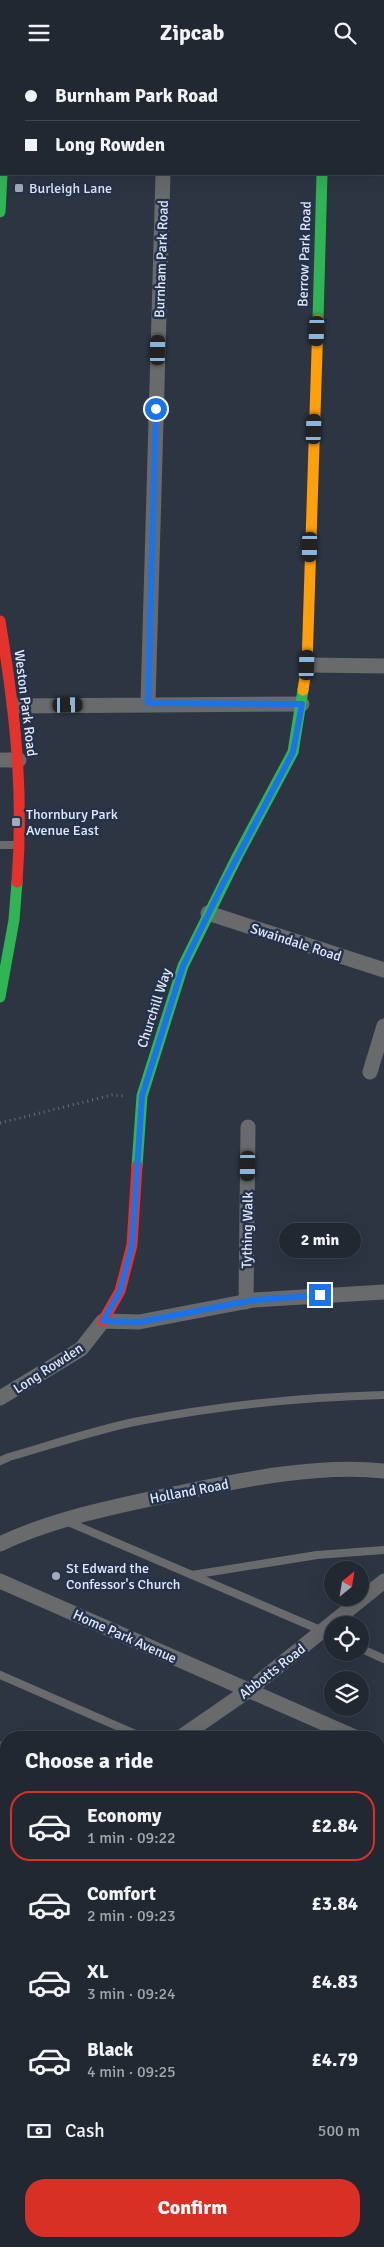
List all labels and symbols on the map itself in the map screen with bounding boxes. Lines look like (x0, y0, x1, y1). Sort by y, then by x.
place label: Burleigh Lane (29, 180, 112, 197)
marker: Burleigh Lane (13, 182, 25, 194)
street label: Burnham Park Road (151, 200, 172, 318)
street label: Berrow Park Road (294, 201, 315, 307)
car (308, 316, 325, 346)
car (150, 335, 165, 365)
route start (145, 398, 167, 420)
car (305, 414, 322, 444)
car (302, 532, 317, 562)
street label: Weston Park Road (11, 649, 40, 757)
car (298, 650, 315, 680)
car (52, 697, 83, 713)
place label: Thornbury Park Avenue East (26, 806, 118, 839)
marker: Thornbury Park Avenue East (10, 816, 22, 828)
street label: Swaindale Road (248, 920, 343, 965)
street label: Churchill Way (134, 966, 175, 1050)
car (240, 1151, 255, 1181)
street label: Tything Walk (238, 1192, 257, 1268)
callout: 2 min (279, 1223, 361, 1257)
route end (309, 1284, 331, 1306)
street label: Long Rowden (10, 1340, 86, 1397)
street label: Holland Road (148, 1476, 230, 1507)
place label: St Edward the Confessor's Church (66, 1560, 180, 1593)
north arrow (324, 1561, 369, 1606)
marker: St Edward the Confessor's Church (50, 1570, 62, 1582)
street label: Home Park Avenue (70, 1606, 179, 1667)
street label: Abbotts Road (236, 1640, 309, 1703)

